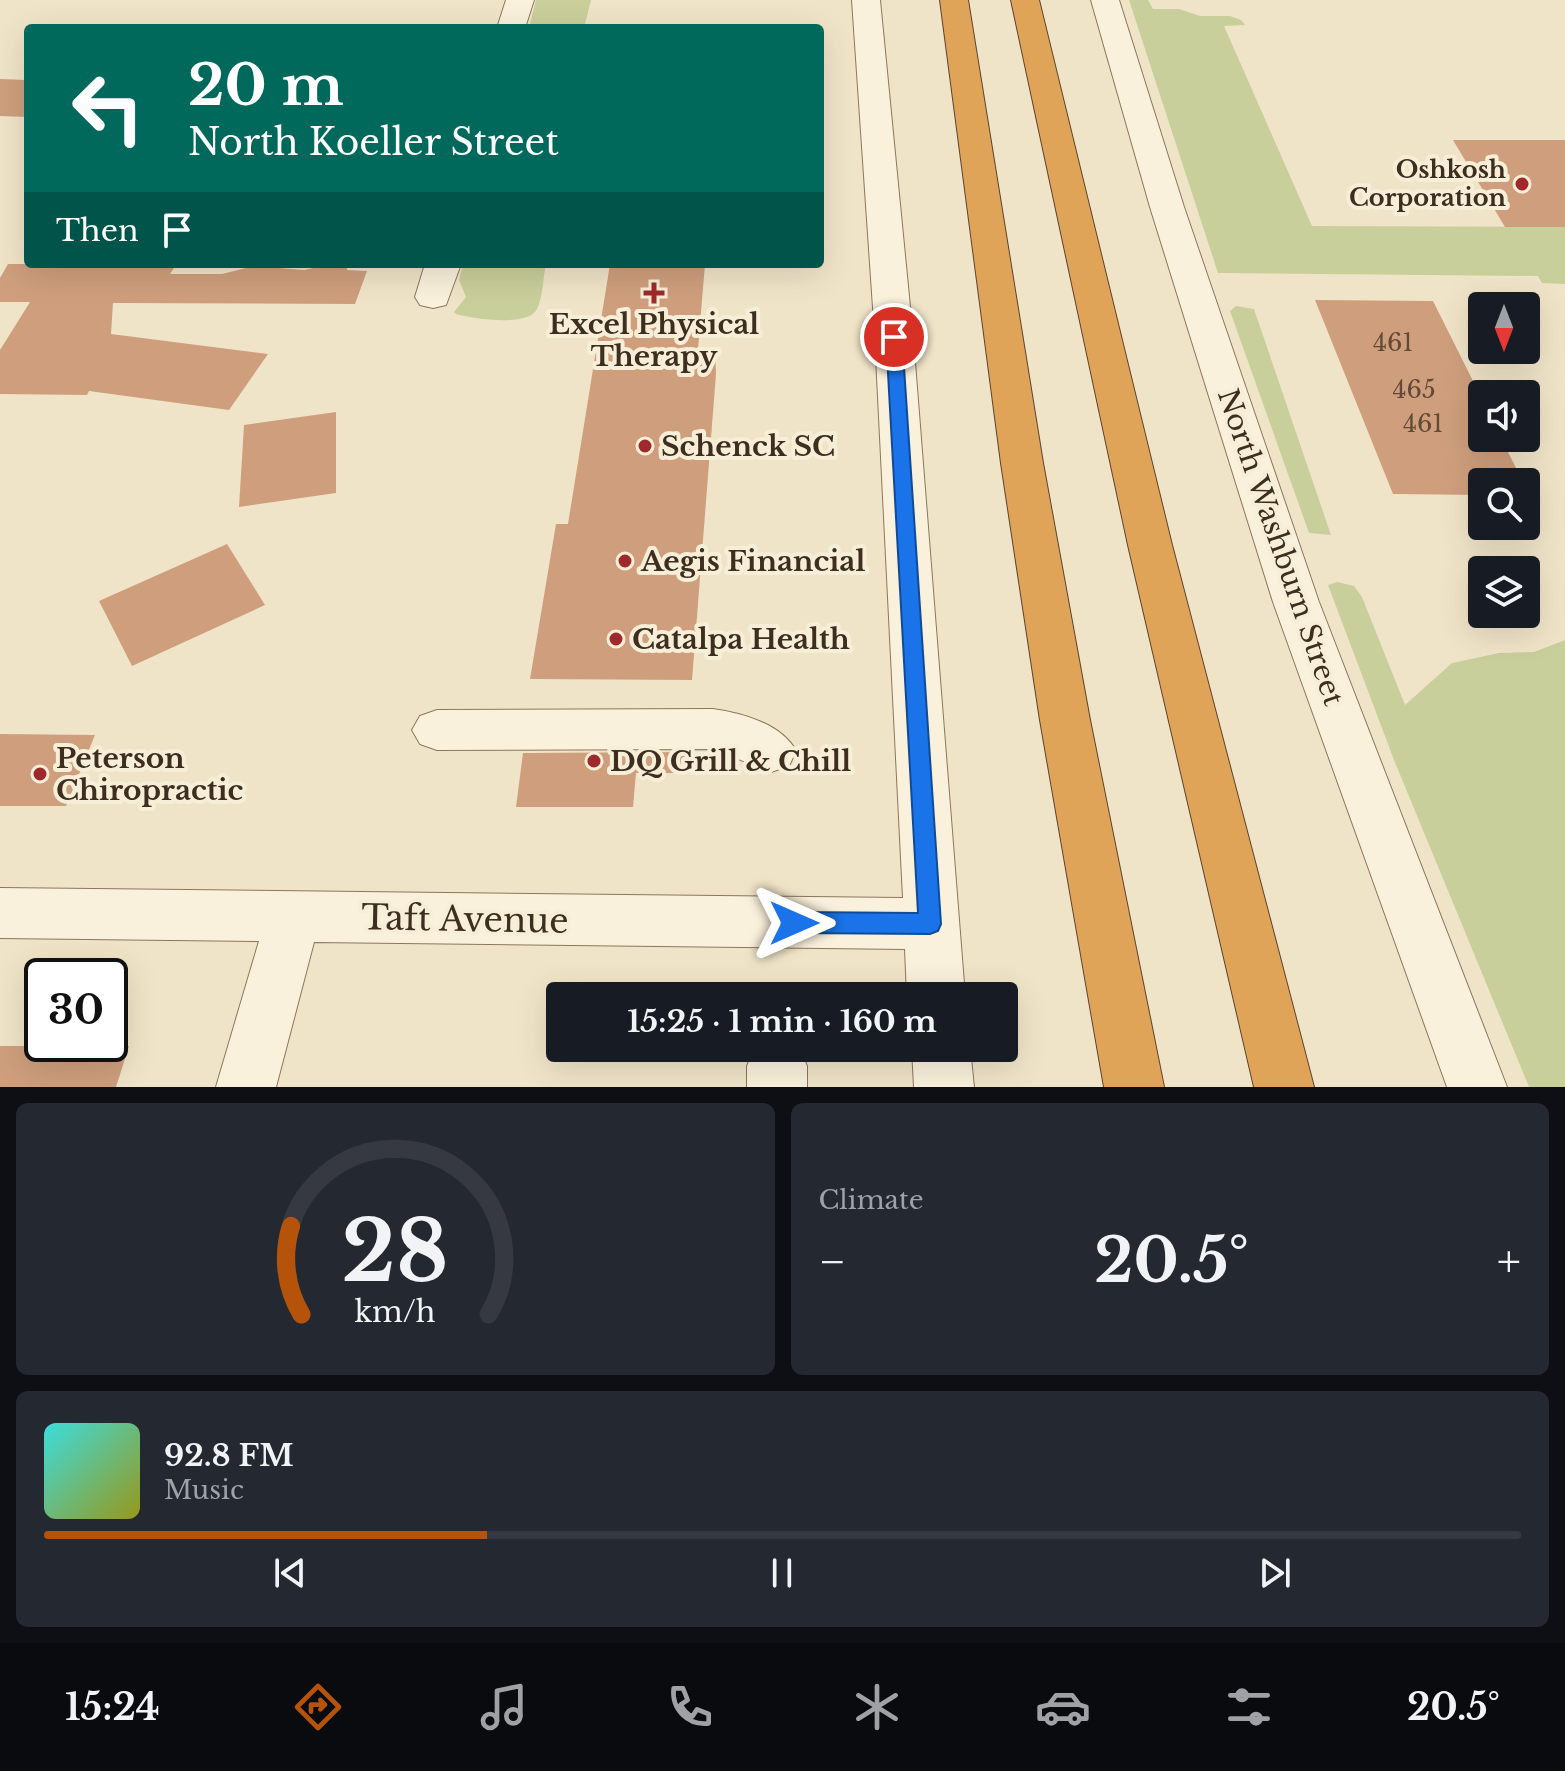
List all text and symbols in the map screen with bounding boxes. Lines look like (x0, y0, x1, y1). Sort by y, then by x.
text: 20 m (188, 51, 344, 120)
icon: left (56, 56, 160, 160)
text: North Koeller Street (188, 120, 559, 165)
place label: Oshkosh Corporation (1349, 155, 1507, 212)
marker: Oshkosh Corporation (1513, 175, 1531, 193)
icon: arrive (155, 208, 199, 252)
text: Then (56, 212, 139, 249)
marker: Excel Physical Therapy (643, 282, 665, 304)
north arrow (1468, 292, 1540, 364)
map controls (1468, 292, 1540, 628)
pin (860, 303, 928, 371)
place label: Excel Physical Therapy (549, 307, 759, 374)
icon: arrive (872, 315, 916, 359)
house number: 461 (1373, 328, 1413, 357)
house number: 465 (1392, 375, 1436, 404)
button: sound (1468, 380, 1540, 452)
street label: North Washburn Street (1210, 384, 1351, 711)
house number: 461 (1403, 409, 1443, 438)
place label: Schenck SC (661, 429, 835, 464)
marker: Schenck SC (636, 437, 654, 455)
button: search (1468, 468, 1540, 540)
place label: Aegis Financial (640, 544, 865, 579)
marker: Aegis Financial (616, 552, 634, 570)
button: layers (1468, 556, 1540, 628)
place label: Catalpa Health (632, 622, 850, 657)
marker: Catalpa Health (607, 630, 625, 648)
place label: Peterson Chiropractic (56, 741, 244, 808)
place label: DQ Grill & Chill (610, 744, 851, 779)
marker: DQ Grill & Chill (585, 752, 603, 770)
marker: Peterson Chiropractic (31, 765, 49, 783)
position arrow (752, 881, 836, 965)
street label: Taft Avenue (361, 896, 569, 942)
speed limit sign: 30 (24, 958, 128, 1062)
text: 15:25 · 1 min · 160 m (627, 1003, 937, 1040)
text: Climate (819, 1184, 924, 1216)
text: 28 (342, 1200, 449, 1303)
text: 20.5° (1094, 1224, 1249, 1298)
text: − (819, 1234, 846, 1289)
text: + (1497, 1234, 1521, 1289)
text: km/h (355, 1294, 436, 1330)
text: 92.8 FM (164, 1437, 294, 1474)
text: Music (164, 1474, 244, 1506)
icon: previous (268, 1551, 312, 1595)
icon: pause (760, 1551, 804, 1595)
icon: next (1253, 1551, 1297, 1595)
icon: directions (290, 1679, 346, 1735)
icon: music (476, 1679, 532, 1735)
icon: phone (662, 1679, 718, 1735)
icon: climate (849, 1679, 905, 1735)
icon: car (1035, 1679, 1091, 1735)
icon: filters (1221, 1679, 1277, 1735)
text: 15:24 (65, 1685, 160, 1730)
text: 20.5° (1407, 1685, 1500, 1730)

